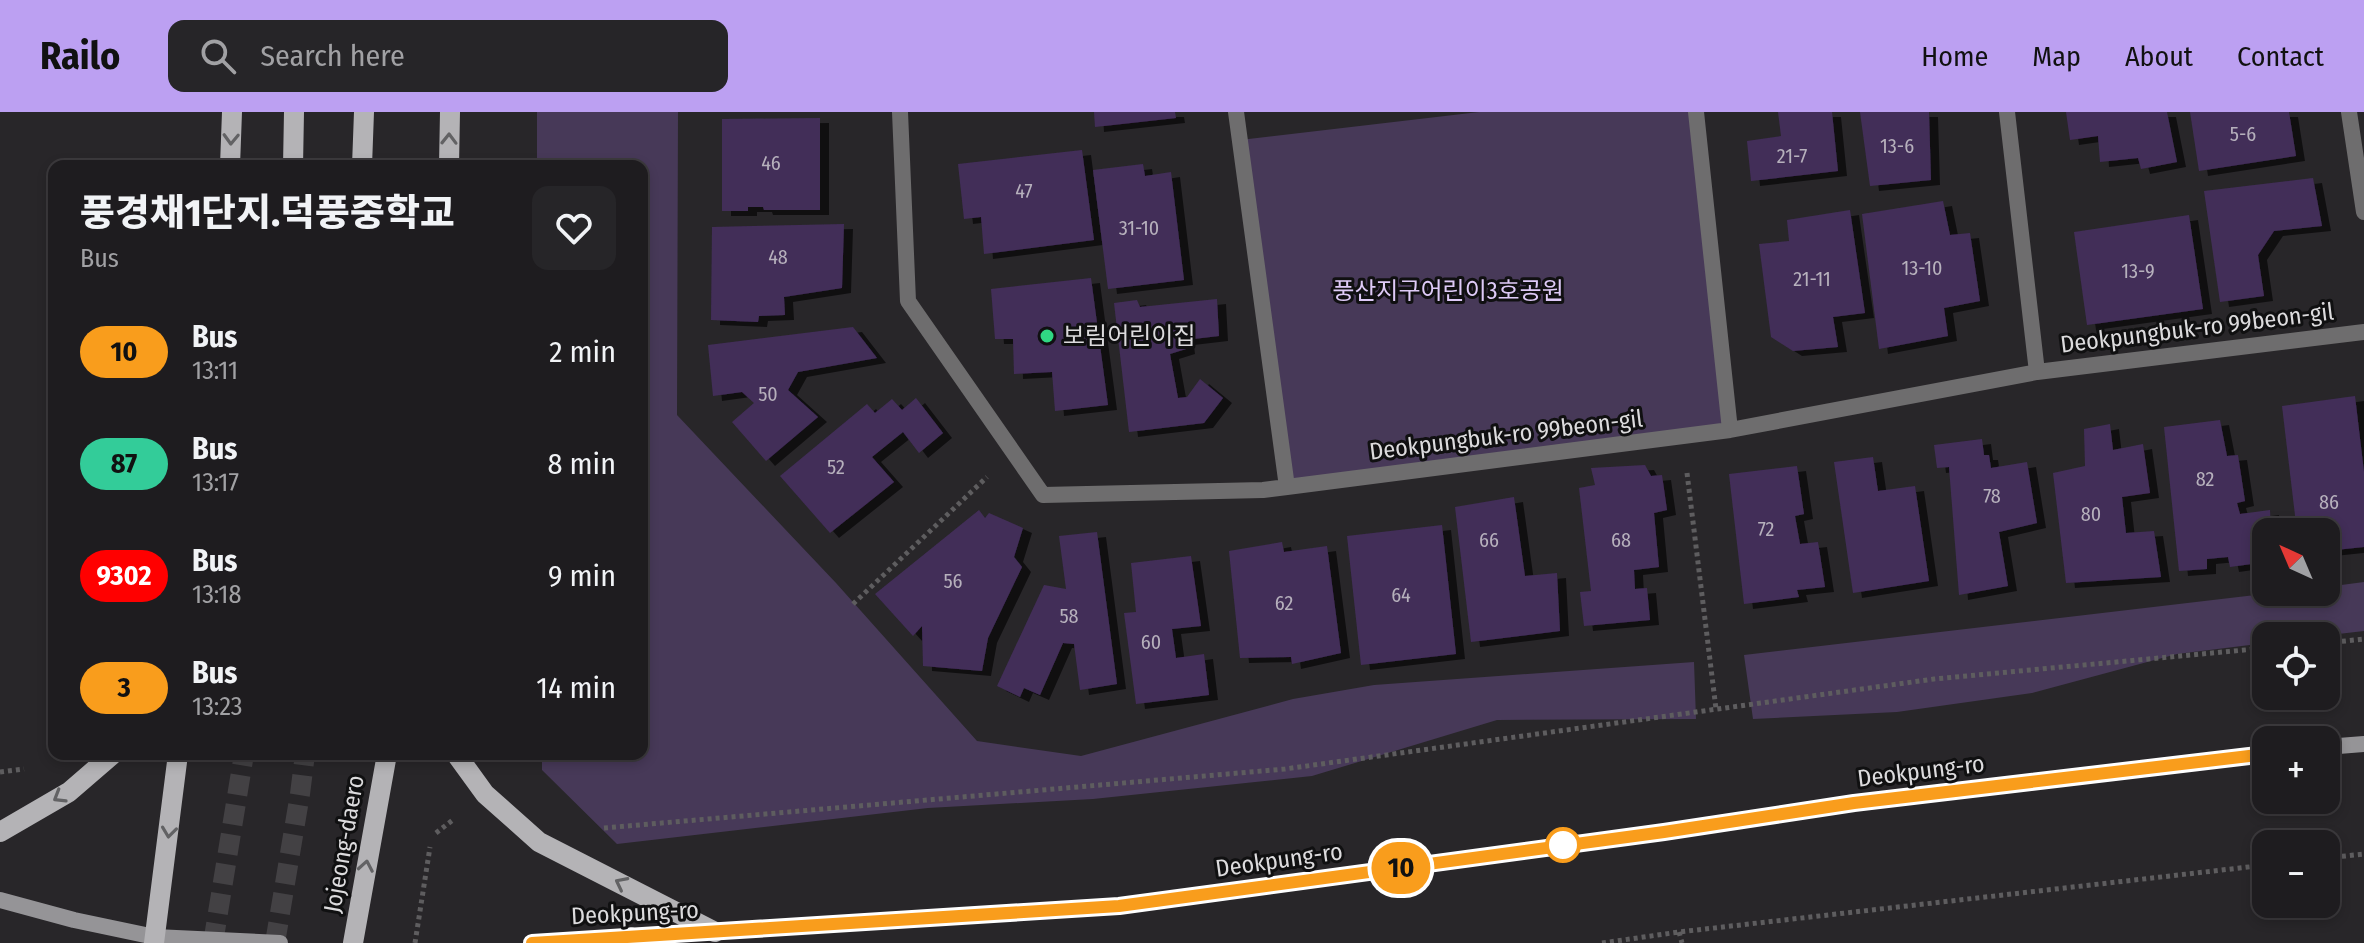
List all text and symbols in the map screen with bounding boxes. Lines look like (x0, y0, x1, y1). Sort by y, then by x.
search box (168, 20, 728, 92)
text: Railo (40, 33, 120, 79)
icon: search (196, 34, 240, 78)
text: Search here (260, 38, 405, 74)
text: Home (1921, 40, 1988, 73)
text: Map (2032, 40, 2081, 73)
text: About (2125, 40, 2193, 73)
text: Contact (2237, 40, 2324, 73)
house number: 5-6 (2230, 122, 2256, 146)
one-way arrow (441, 132, 458, 145)
one-way arrow (223, 133, 240, 146)
house number: 13-6 (1880, 134, 1914, 158)
house number: 21-7 (1777, 144, 1807, 168)
house number: 46 (761, 151, 781, 175)
house number: 47 (1015, 179, 1033, 203)
button: heart (532, 186, 616, 270)
text: 풍경채1단지.덕풍중학교 (80, 190, 455, 236)
house number: 31-10 (1119, 216, 1159, 240)
text: Bus (80, 243, 119, 274)
house number: 48 (768, 245, 788, 269)
house number: 13-10 (1901, 256, 1943, 280)
house number: 13-9 (2121, 259, 2155, 283)
house number: 21-11 (1793, 267, 1831, 291)
park label: 풍산지구어린이3호공원 (1332, 277, 1564, 305)
street label: Deokpungbuk-ro 99beon-gil (2059, 297, 2335, 359)
text: Bus (192, 319, 237, 355)
place label: 보림어린이집 (1063, 322, 1195, 350)
marker: 보림어린이집 (1038, 327, 1056, 345)
text: 2 min (549, 334, 616, 370)
text: 10 (110, 335, 138, 368)
text: 13:11 (192, 355, 238, 386)
house number: 50 (758, 382, 778, 406)
street label: Deokpungbuk-ro 99beon-gil (1368, 404, 1644, 466)
text: Bus (192, 431, 237, 467)
text: 8 min (548, 446, 616, 482)
text: 87 (111, 447, 137, 480)
house number: 52 (827, 455, 845, 479)
text: 13:17 (192, 467, 239, 498)
house number: 82 (2196, 467, 2215, 491)
house number: 78 (1983, 484, 2001, 508)
house number: 86 (2319, 490, 2339, 514)
house number: 80 (2081, 502, 2101, 526)
house number: 72 (1758, 517, 1775, 541)
north arrow (2252, 518, 2340, 606)
map controls (2252, 518, 2340, 918)
house number: 66 (1479, 528, 1499, 552)
house number: 68 (1611, 528, 1631, 552)
text: Bus (192, 543, 237, 579)
text: 9 min (548, 558, 616, 594)
text: 9302 (96, 559, 152, 592)
house number: 56 (943, 569, 963, 593)
text: 13:18 (192, 579, 241, 610)
house number: 64 (1391, 583, 1411, 607)
house number: 62 (1275, 591, 1293, 615)
house number: 58 (1059, 604, 1079, 628)
button: locate (2252, 622, 2340, 710)
house number: 60 (1141, 630, 1161, 654)
text: Bus (192, 655, 237, 691)
text: 14 min (536, 670, 616, 706)
text: 3 (117, 671, 131, 704)
text: 13:23 (192, 691, 243, 722)
button: + (2252, 726, 2340, 814)
street label: Deokpung-ro (1856, 749, 1986, 793)
street label: Jojeong-daero (318, 773, 370, 915)
one-way arrow (53, 787, 68, 803)
one-way arrow (161, 825, 178, 838)
unlabelled marker (1546, 828, 1580, 862)
button: − (2252, 830, 2340, 918)
street label: Deokpung-ro (1214, 837, 1344, 883)
line badge: 10 (1365, 842, 1437, 894)
text: 10 (1387, 851, 1415, 884)
one-way arrow (357, 859, 374, 873)
one-way arrow (614, 878, 629, 893)
street label: Deokpung-ro (570, 896, 700, 930)

